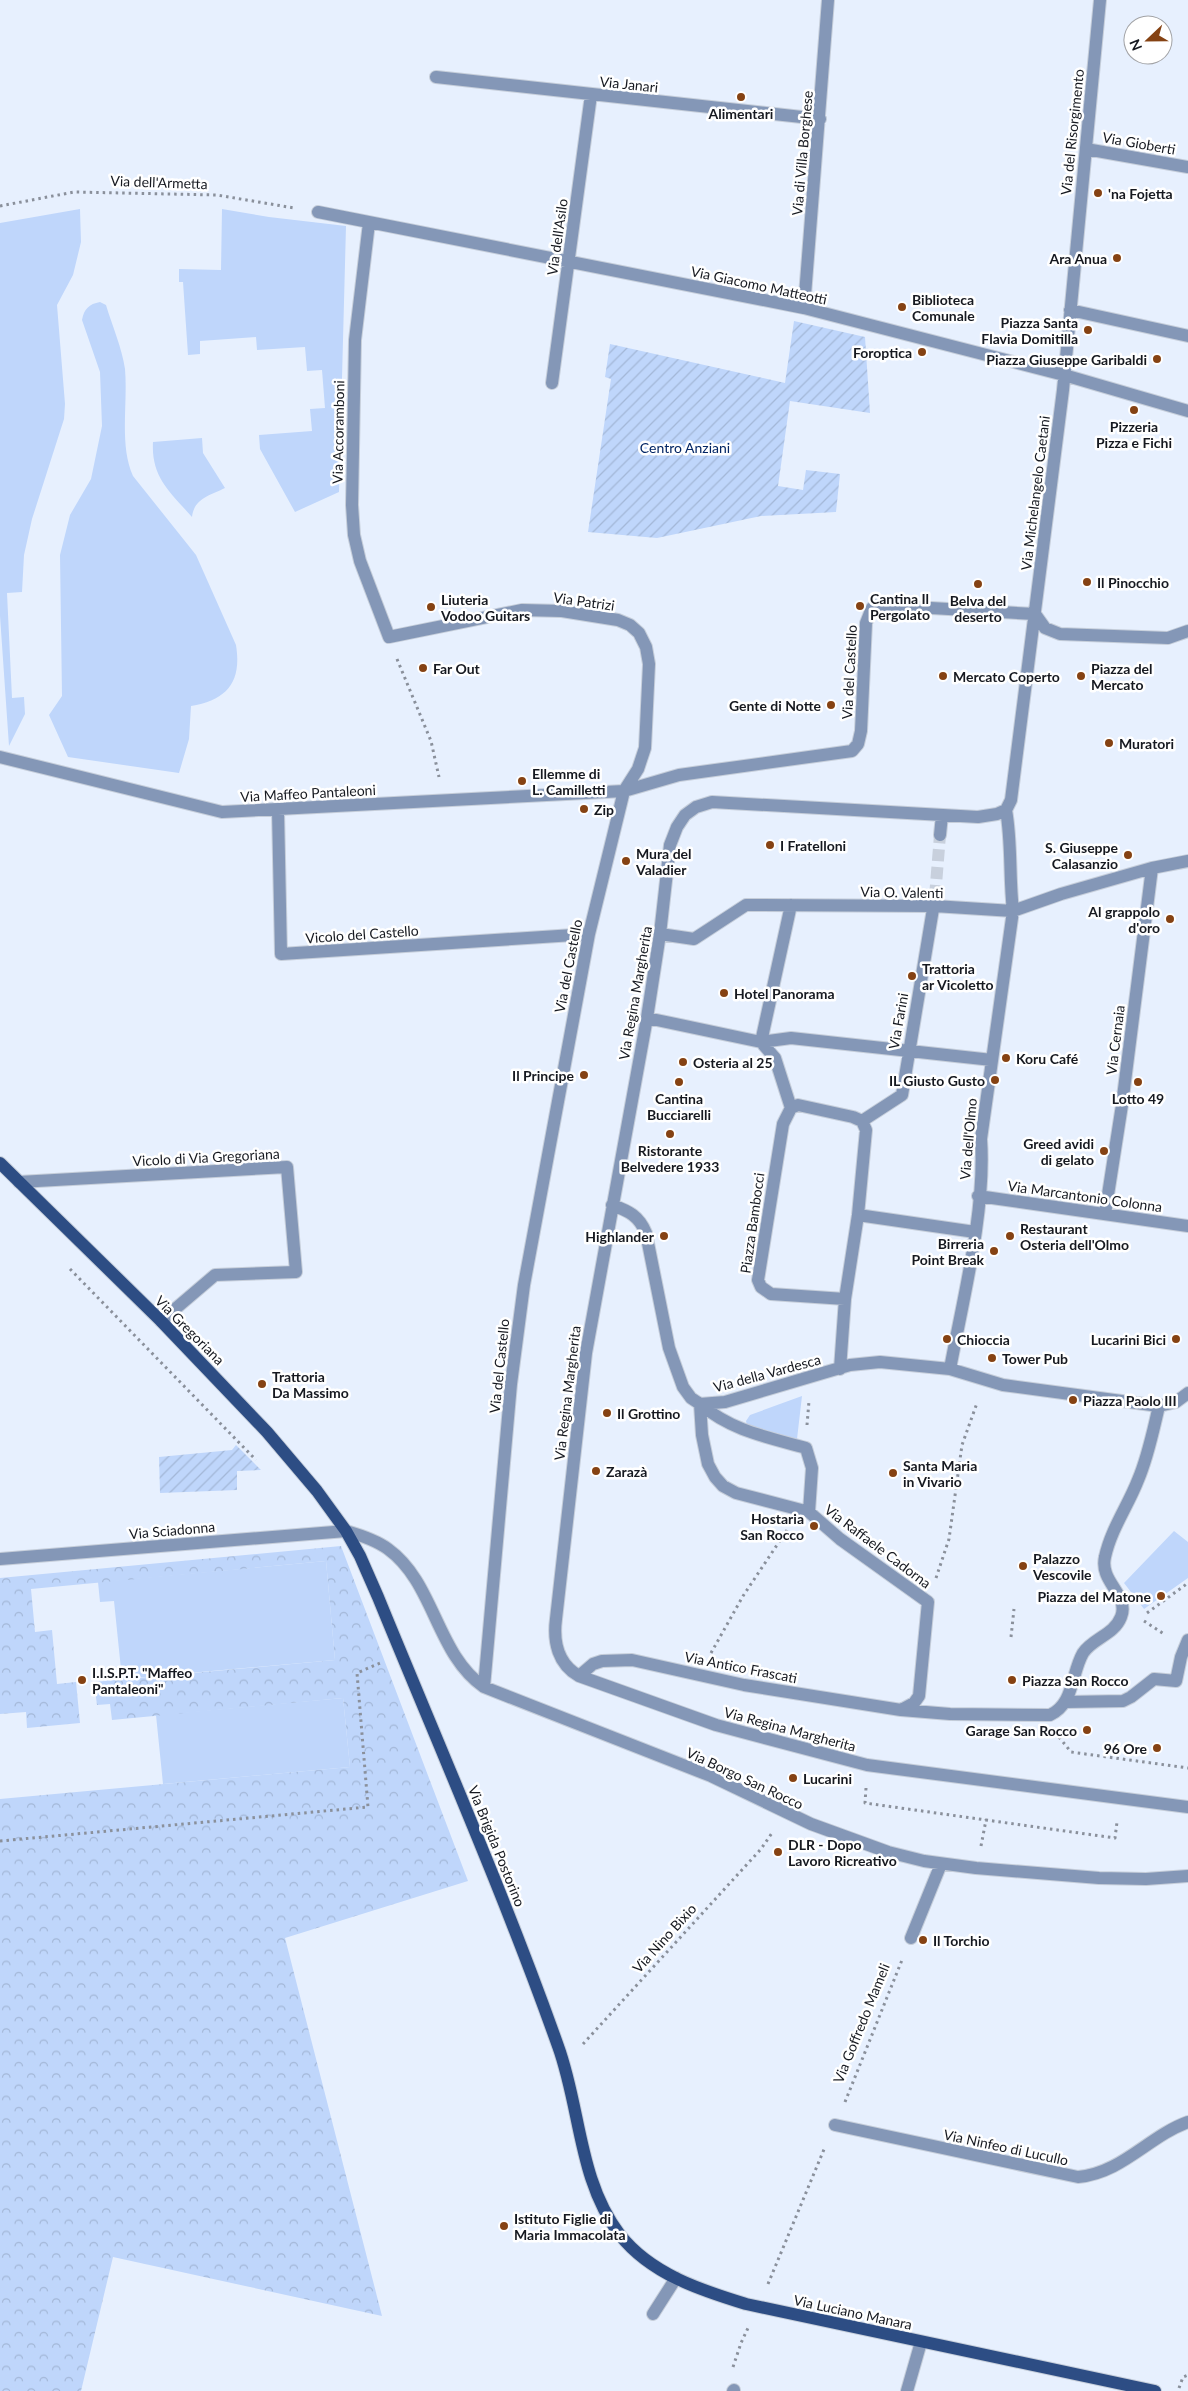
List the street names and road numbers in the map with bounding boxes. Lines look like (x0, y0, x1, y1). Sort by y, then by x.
street label: Via del Risorgimento (1057, 68, 1087, 196)
street label: Via Janari (599, 72, 659, 96)
street label: Via di Villa Borghese (788, 90, 816, 216)
street label: Via Gioberti (1101, 128, 1177, 158)
street label: Via dell'Armetta (110, 172, 208, 192)
street label: Via dell'Asilo (543, 197, 571, 277)
street label: Via Giacomo Matteotti (689, 262, 829, 308)
street label: Via Accoramboni (329, 380, 347, 484)
street label: Via Michelangelo Caetani (1017, 415, 1053, 571)
street label: Via Patrizi (552, 588, 616, 614)
street label: Via del Castello (838, 624, 860, 720)
street label: Via Maffeo Pantaleoni (240, 781, 376, 805)
street label: Via O. Valenti (860, 883, 944, 901)
street label: Via del Castello (551, 918, 585, 1014)
street label: Vicolo del Castello (305, 922, 419, 946)
street label: Via Regina Margherita (615, 925, 655, 1061)
street label: Via Farini (885, 992, 911, 1050)
street label: Via Cernaia (1102, 1004, 1128, 1076)
street label: Via dell'Olmo (956, 1097, 980, 1181)
street label: Vicolo di Via Gregoriana (132, 1145, 280, 1169)
street label: Piazza Bambocci (737, 1171, 767, 1275)
street label: Via Marcantonio Colonna (1007, 1177, 1163, 1215)
street label: Via Gregoriana (152, 1292, 228, 1368)
street label: Via del Castello (486, 1318, 512, 1414)
street label: Via Regina Margherita (550, 1325, 584, 1461)
street label: Via della Vardesca (711, 1350, 823, 1396)
street label: Via Raffaele Cadorna (821, 1500, 935, 1592)
street label: Via Sciadonna (128, 1518, 216, 1542)
street label: Via Antico Frascati (683, 1648, 799, 1686)
street label: Via Regina Margherita (722, 1703, 858, 1755)
street label: Via Borgo San Rocco (684, 1743, 806, 1813)
street label: Via Brigida Postorino (465, 1783, 529, 1909)
street label: Via Nino Bixio (629, 1900, 700, 1976)
street label: Via Goffredo Mameli (829, 1961, 893, 2085)
street label: Via Ninfeo di Lucullo (942, 2125, 1070, 2169)
street label: Via Luciano Manara (792, 2291, 914, 2333)

